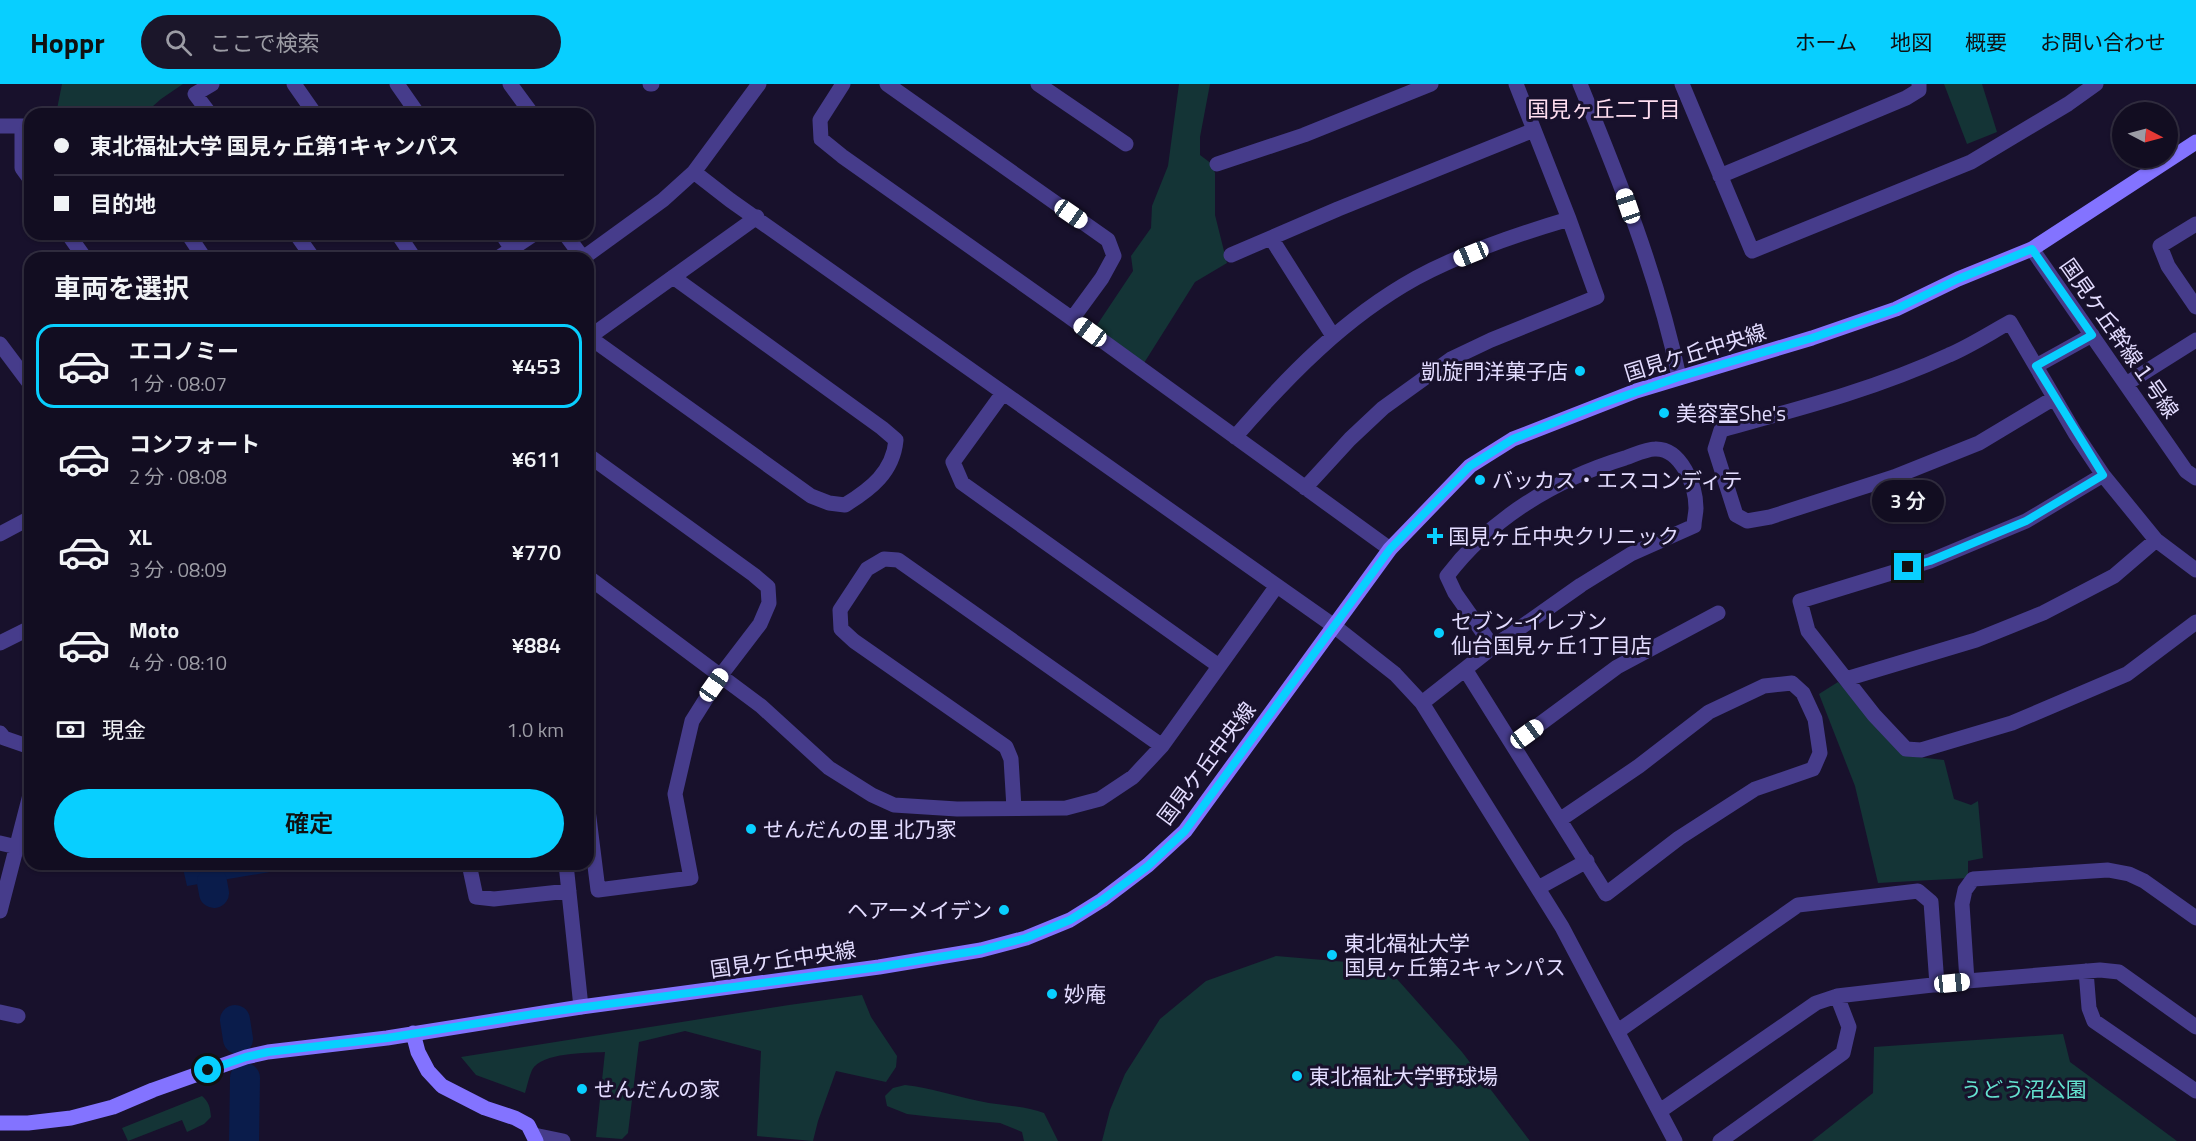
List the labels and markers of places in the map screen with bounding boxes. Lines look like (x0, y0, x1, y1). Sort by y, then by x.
place label: 凱旋門洋菓子店 (1421, 355, 1568, 387)
marker: 凱旋門洋菓子店 (1573, 364, 1587, 378)
place label: 美容室She's (1676, 397, 1786, 429)
marker: 美容室She's (1657, 406, 1671, 420)
place label: バッカス・エスコンディテ (1492, 464, 1743, 496)
marker: バッカス・エスコンディテ (1473, 473, 1487, 487)
place label: 国見ヶ丘中央クリニック (1448, 520, 1679, 552)
marker: 国見ヶ丘中央クリニック (1426, 527, 1444, 545)
place label: セブン-イレブン 仙台国見ヶ丘1丁目店 (1451, 605, 1652, 661)
marker: セブン-イレブン 仙台国見ヶ丘1丁目店 (1432, 626, 1446, 640)
place label: せんだんの里 北乃家 (763, 813, 957, 845)
marker: せんだんの里 北乃家 (744, 822, 758, 836)
place label: ヘアーメイデン (847, 894, 992, 926)
marker: ヘアーメイデン (997, 903, 1011, 917)
place label: 東北福祉大学 国見ヶ丘第2キャンパス (1344, 927, 1566, 983)
marker: 東北福祉大学 国見ヶ丘第2キャンパス (1325, 948, 1339, 962)
place label: 妙庵 (1064, 978, 1106, 1010)
marker: 妙庵 (1045, 987, 1059, 1001)
place label: 東北福祉大学野球場 (1309, 1060, 1498, 1092)
marker: 東北福祉大学野球場 (1290, 1069, 1304, 1083)
place label: せんだんの家 (594, 1073, 720, 1105)
marker: せんだんの家 (575, 1082, 589, 1096)

